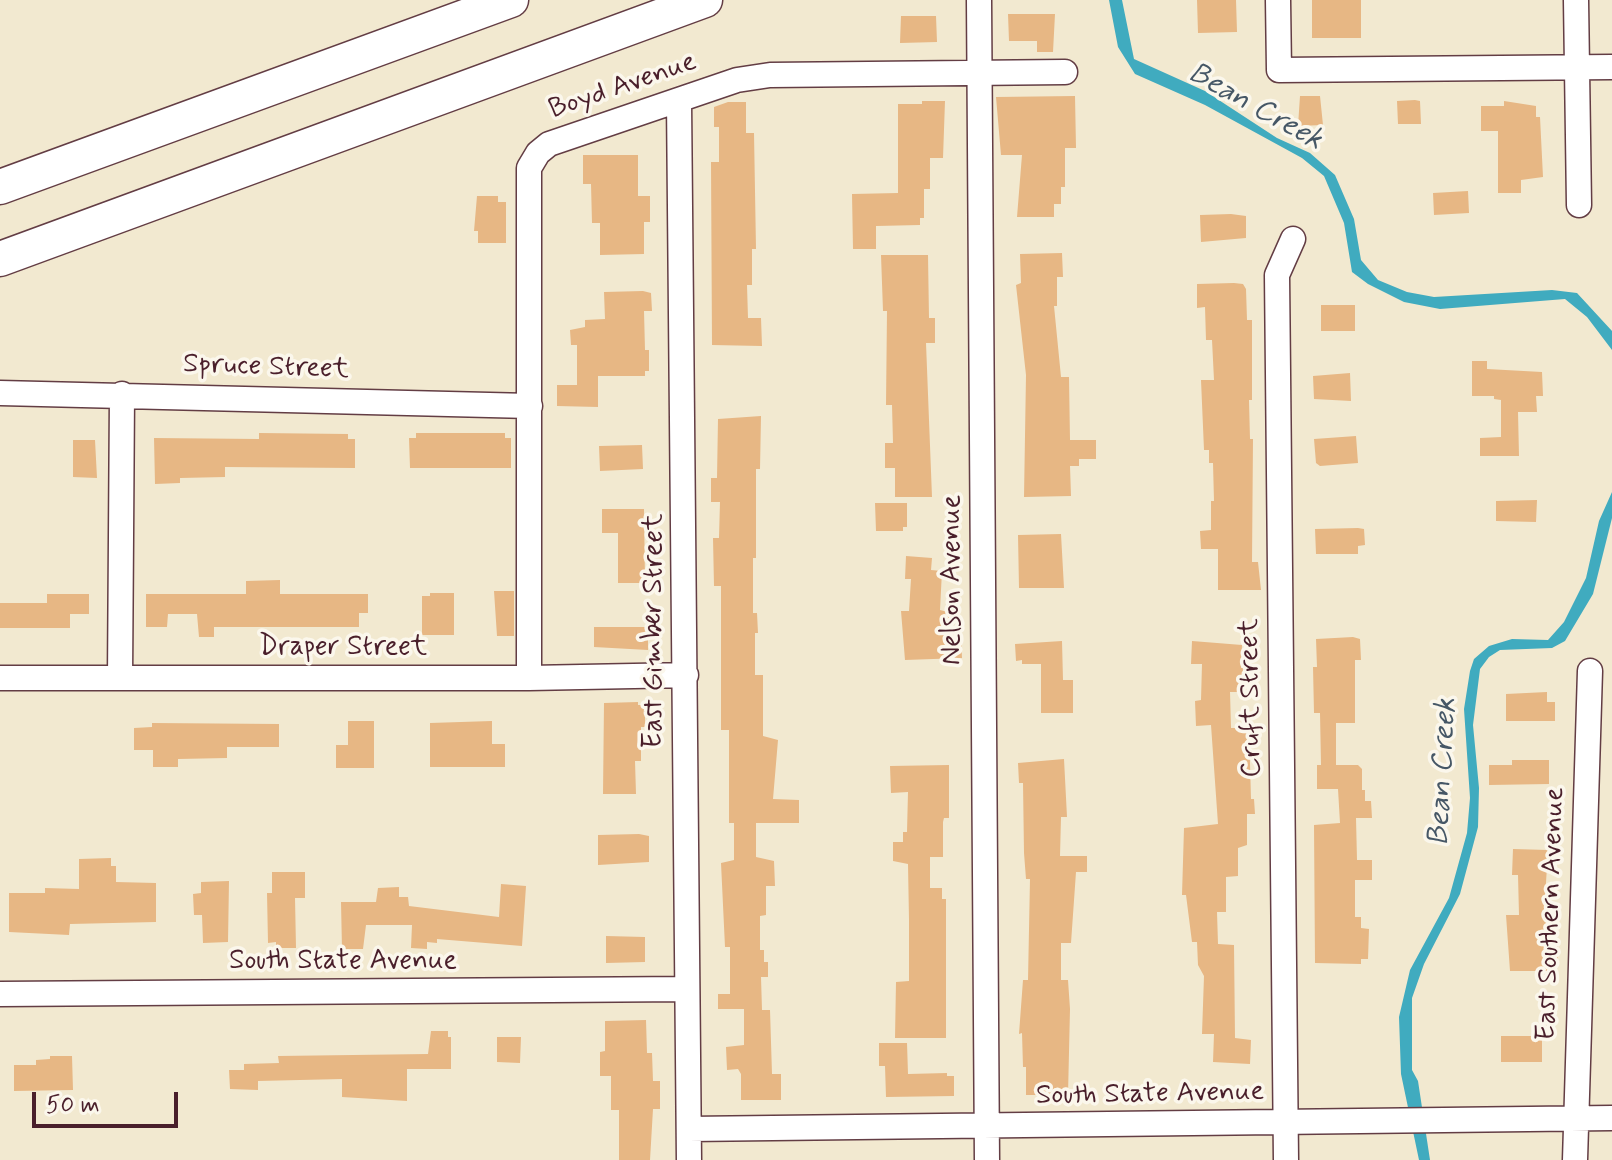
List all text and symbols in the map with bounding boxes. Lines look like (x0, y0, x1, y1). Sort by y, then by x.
street label: Boyd Avenue (545, 46, 701, 128)
water label: Bean Creek (1181, 56, 1329, 160)
street label: Spruce Street (182, 348, 350, 388)
street label: Nelson Avenue (936, 495, 970, 665)
street label: East Gimber Street (638, 513, 672, 749)
street label: Cruft Street (1234, 618, 1270, 778)
street label: Draper Street (259, 631, 427, 665)
water label: Bean Creek (1422, 697, 1466, 847)
street label: East Southern Avenue (1531, 787, 1573, 1041)
street label: South State Avenue (229, 945, 457, 979)
scale bar (36, 1076, 182, 1126)
street label: South State Avenue (1036, 1076, 1264, 1114)
text: 50 m (46, 1090, 100, 1121)

